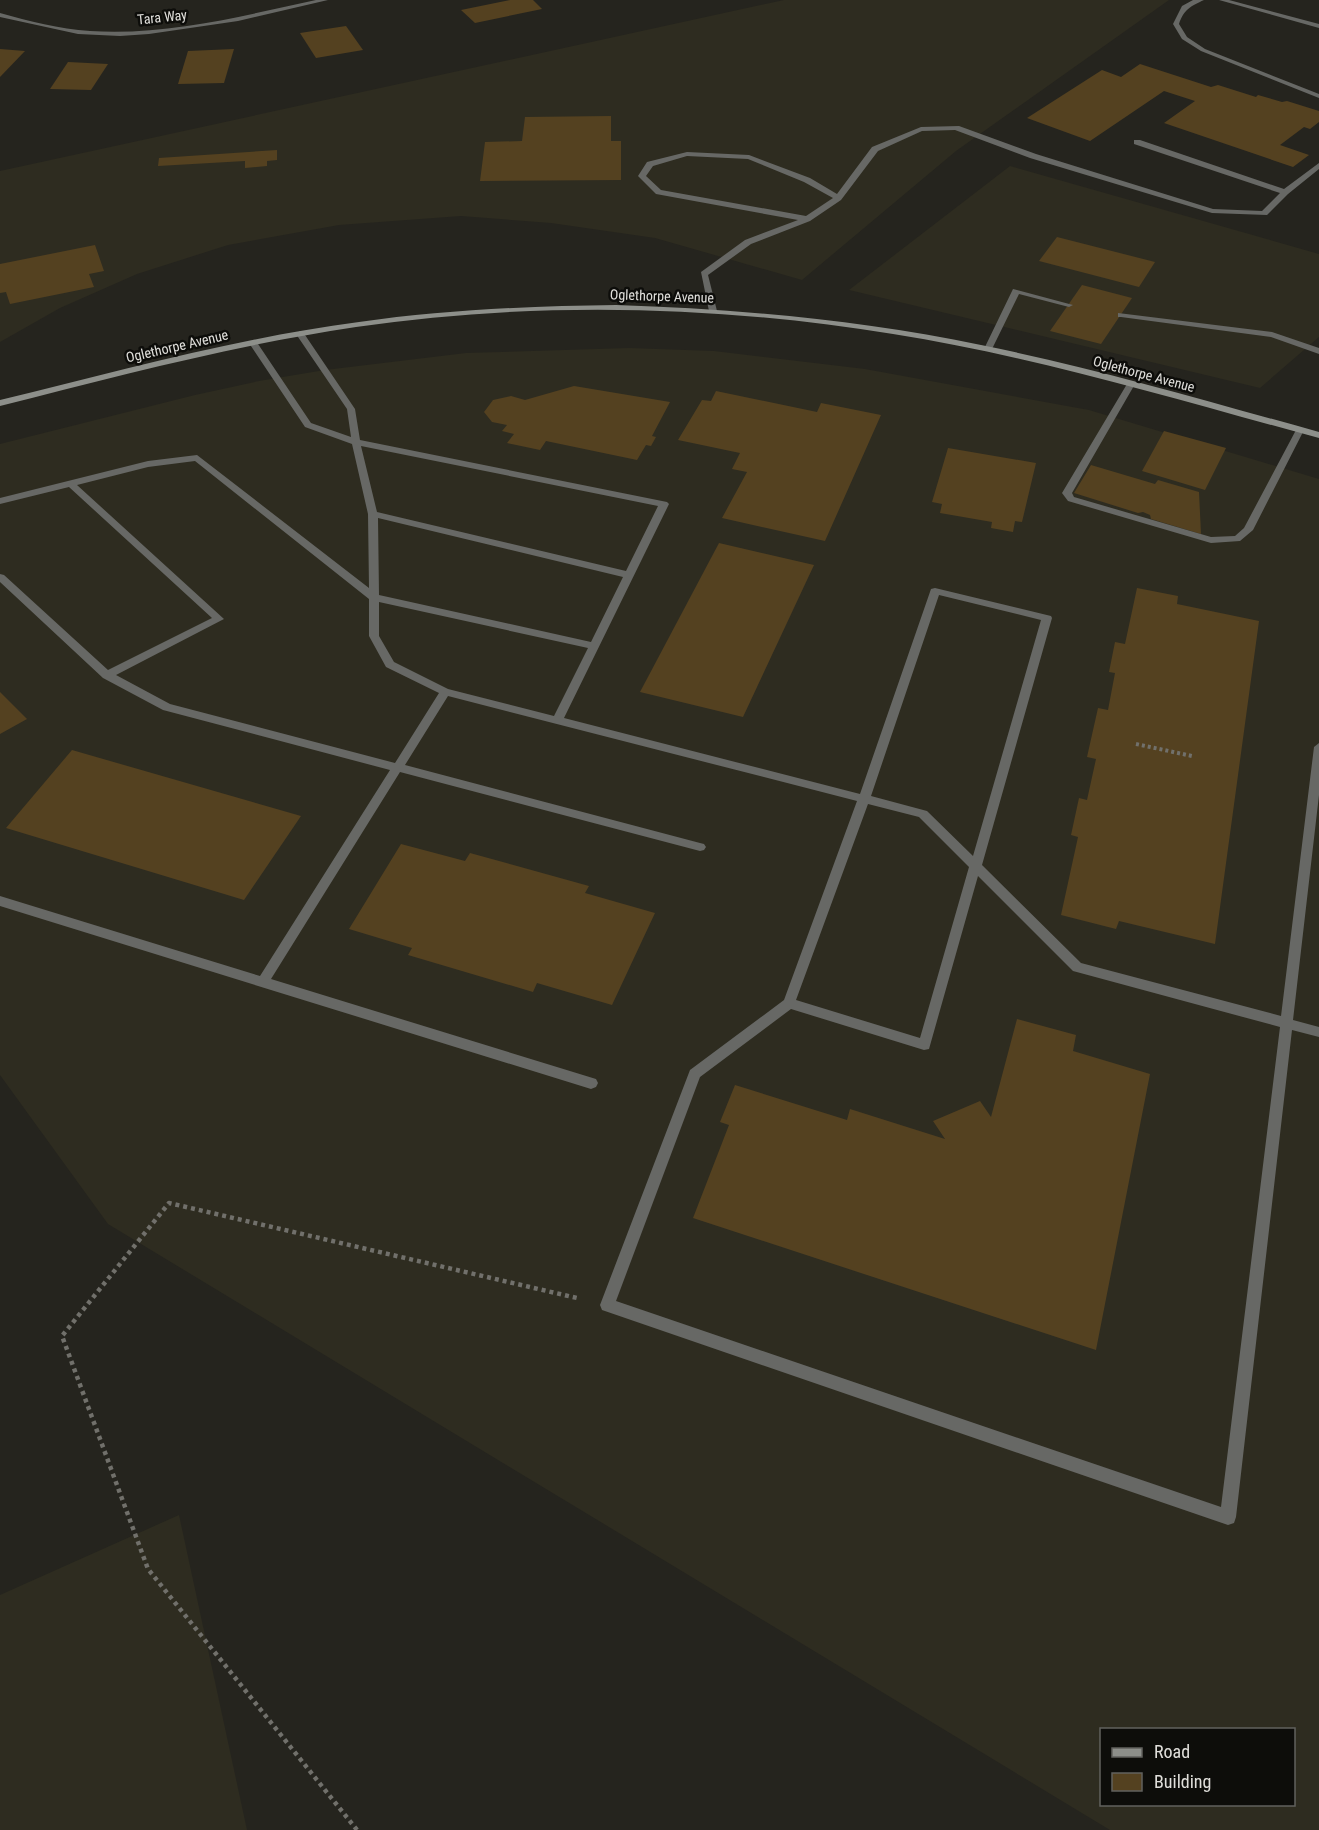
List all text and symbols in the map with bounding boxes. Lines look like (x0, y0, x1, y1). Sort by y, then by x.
street label: Tara Way (136, 6, 188, 28)
street label: Oglethorpe Avenue (610, 286, 715, 306)
street label: Oglethorpe Avenue (124, 326, 230, 366)
street label: Oglethorpe Avenue (1092, 353, 1197, 395)
legend (1100, 1728, 1295, 1806)
text: Road (1154, 1741, 1190, 1762)
text: Building (1154, 1771, 1211, 1792)

